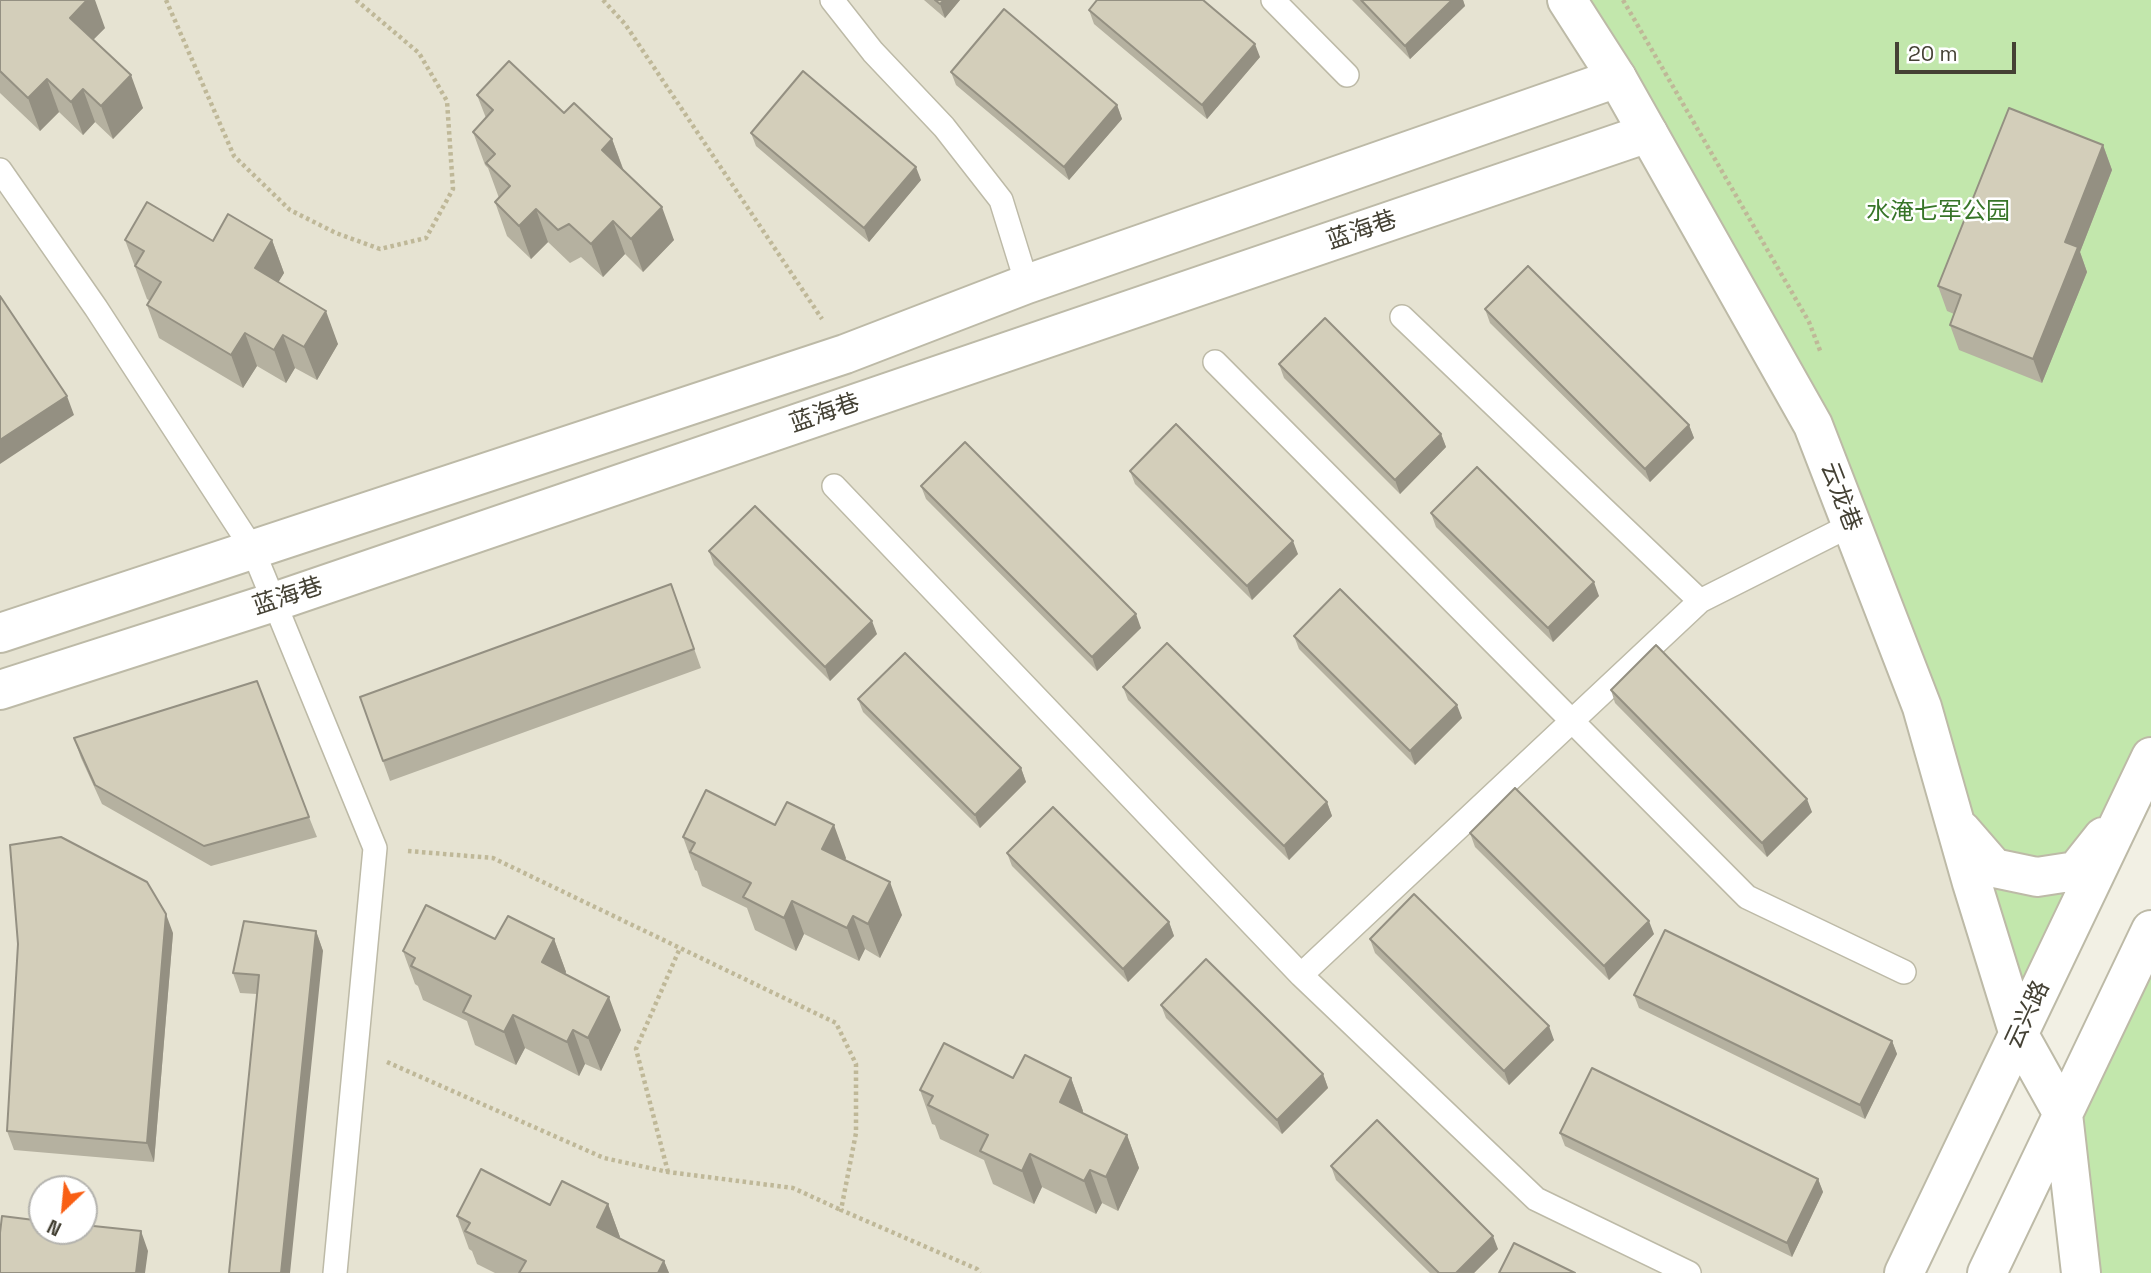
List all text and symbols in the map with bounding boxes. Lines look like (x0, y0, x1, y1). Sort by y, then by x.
scale bar (1899, 28, 2020, 72)
text: 20 m (1908, 40, 1958, 67)
park label: 水淹七军公园 (1866, 198, 2010, 226)
street label: 蓝海巷 (1323, 206, 1401, 256)
street label: 蓝海巷 (786, 389, 864, 439)
street label: 云龙巷 (1814, 458, 1866, 536)
street label: 蓝海巷 (249, 572, 327, 622)
street label: 云兴路 (2000, 976, 2056, 1054)
north arrow (28, 1175, 98, 1245)
text: N (43, 1214, 66, 1242)

